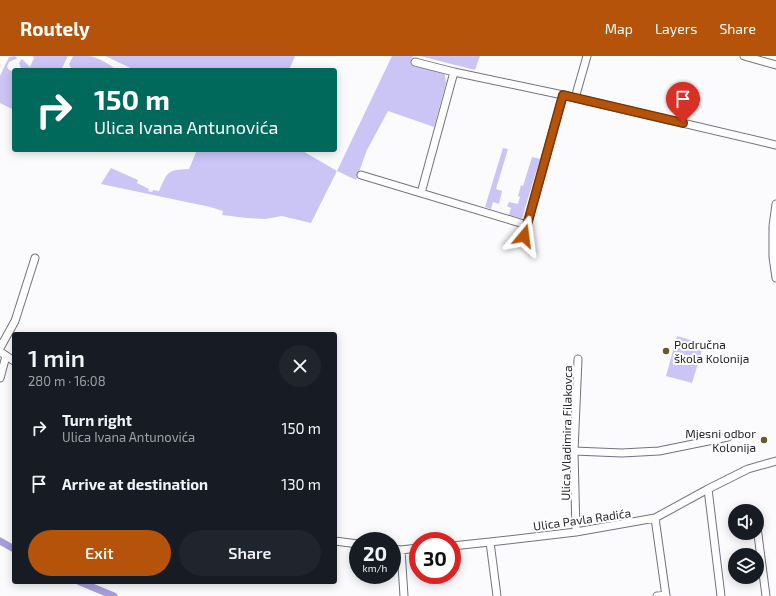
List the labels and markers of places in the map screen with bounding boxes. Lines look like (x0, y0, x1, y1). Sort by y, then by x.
pin (666, 82, 700, 123)
place label: Područna škola Kolonija (674, 337, 749, 366)
marker: Područna škola Kolonija (661, 346, 671, 356)
place label: Mjesni odbor Kolonija (685, 426, 756, 455)
marker: Mjesni odbor Kolonija (759, 435, 769, 445)

